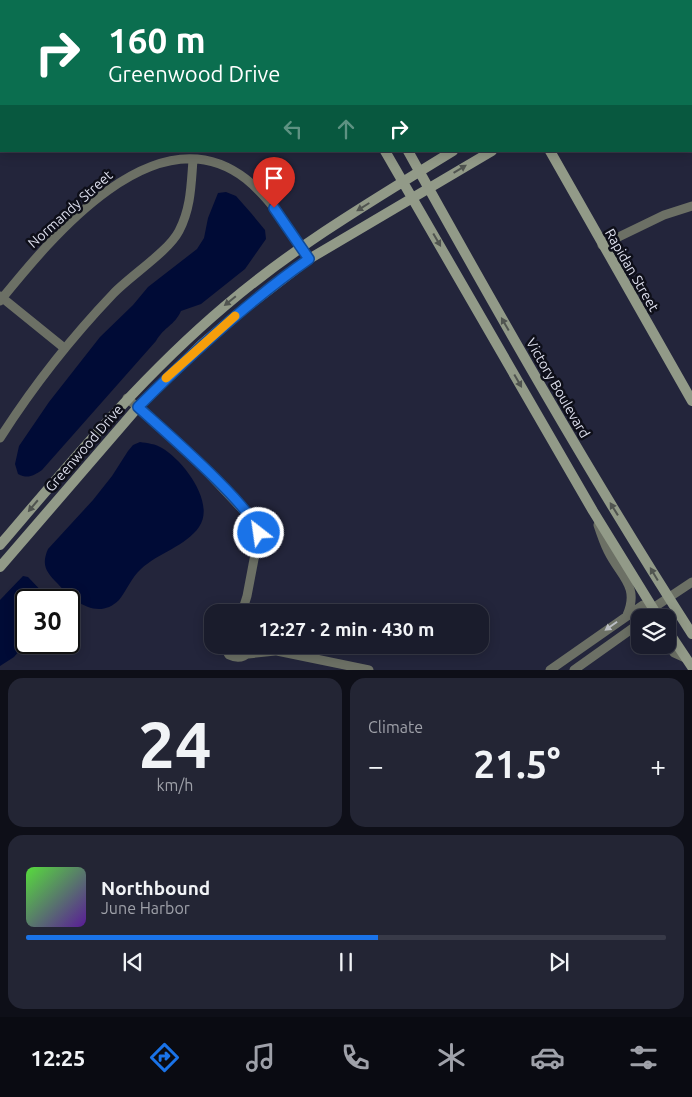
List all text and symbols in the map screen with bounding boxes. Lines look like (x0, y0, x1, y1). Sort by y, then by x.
icon: right (25, 20, 90, 85)
text: 160 m (108, 20, 206, 60)
text: Greenwood Drive (108, 61, 280, 86)
icon: left (279, 115, 307, 143)
icon: ahead (332, 115, 360, 143)
icon: right (385, 115, 413, 143)
pin (253, 157, 295, 208)
icon: arrive (260, 164, 288, 192)
one-way arrow (453, 165, 466, 174)
street label: Normandy Street (25, 167, 116, 251)
one-way arrow (356, 203, 369, 212)
street label: Rapidan Street (602, 226, 662, 315)
one-way arrow (433, 232, 441, 247)
one-way arrow (224, 296, 237, 307)
one-way arrow (500, 318, 509, 331)
street label: Victory Boulevard (523, 335, 593, 441)
one-way arrow (513, 374, 522, 387)
street label: Greenwood Drive (42, 401, 126, 495)
one-way arrow (27, 500, 39, 512)
one-way arrow (609, 503, 619, 516)
position arrow (232, 506, 284, 558)
one-way arrow (650, 568, 659, 581)
speed limit sign: 30 (15, 589, 80, 654)
map controls (631, 609, 676, 654)
button: layers (631, 609, 676, 654)
text: 12:27 · 2 min · 430 m (259, 618, 434, 640)
one-way arrow (604, 621, 618, 631)
text: 24 (138, 707, 212, 780)
text: Climate (368, 718, 423, 736)
text: 21.5° (473, 743, 561, 785)
text: − (368, 750, 384, 781)
text: + (650, 750, 666, 781)
text: km/h (157, 776, 193, 794)
text: Northbound (101, 877, 210, 899)
text: June Harbor (101, 899, 190, 917)
icon: previous (119, 948, 147, 976)
icon: pause (332, 948, 360, 976)
icon: next (545, 948, 573, 976)
icon: directions (147, 1040, 182, 1075)
icon: music (243, 1040, 278, 1075)
icon: phone (338, 1040, 373, 1075)
icon: climate (434, 1040, 469, 1075)
icon: car (530, 1040, 565, 1075)
icon: filters (626, 1040, 661, 1075)
text: 12:25 (30, 1045, 86, 1070)

